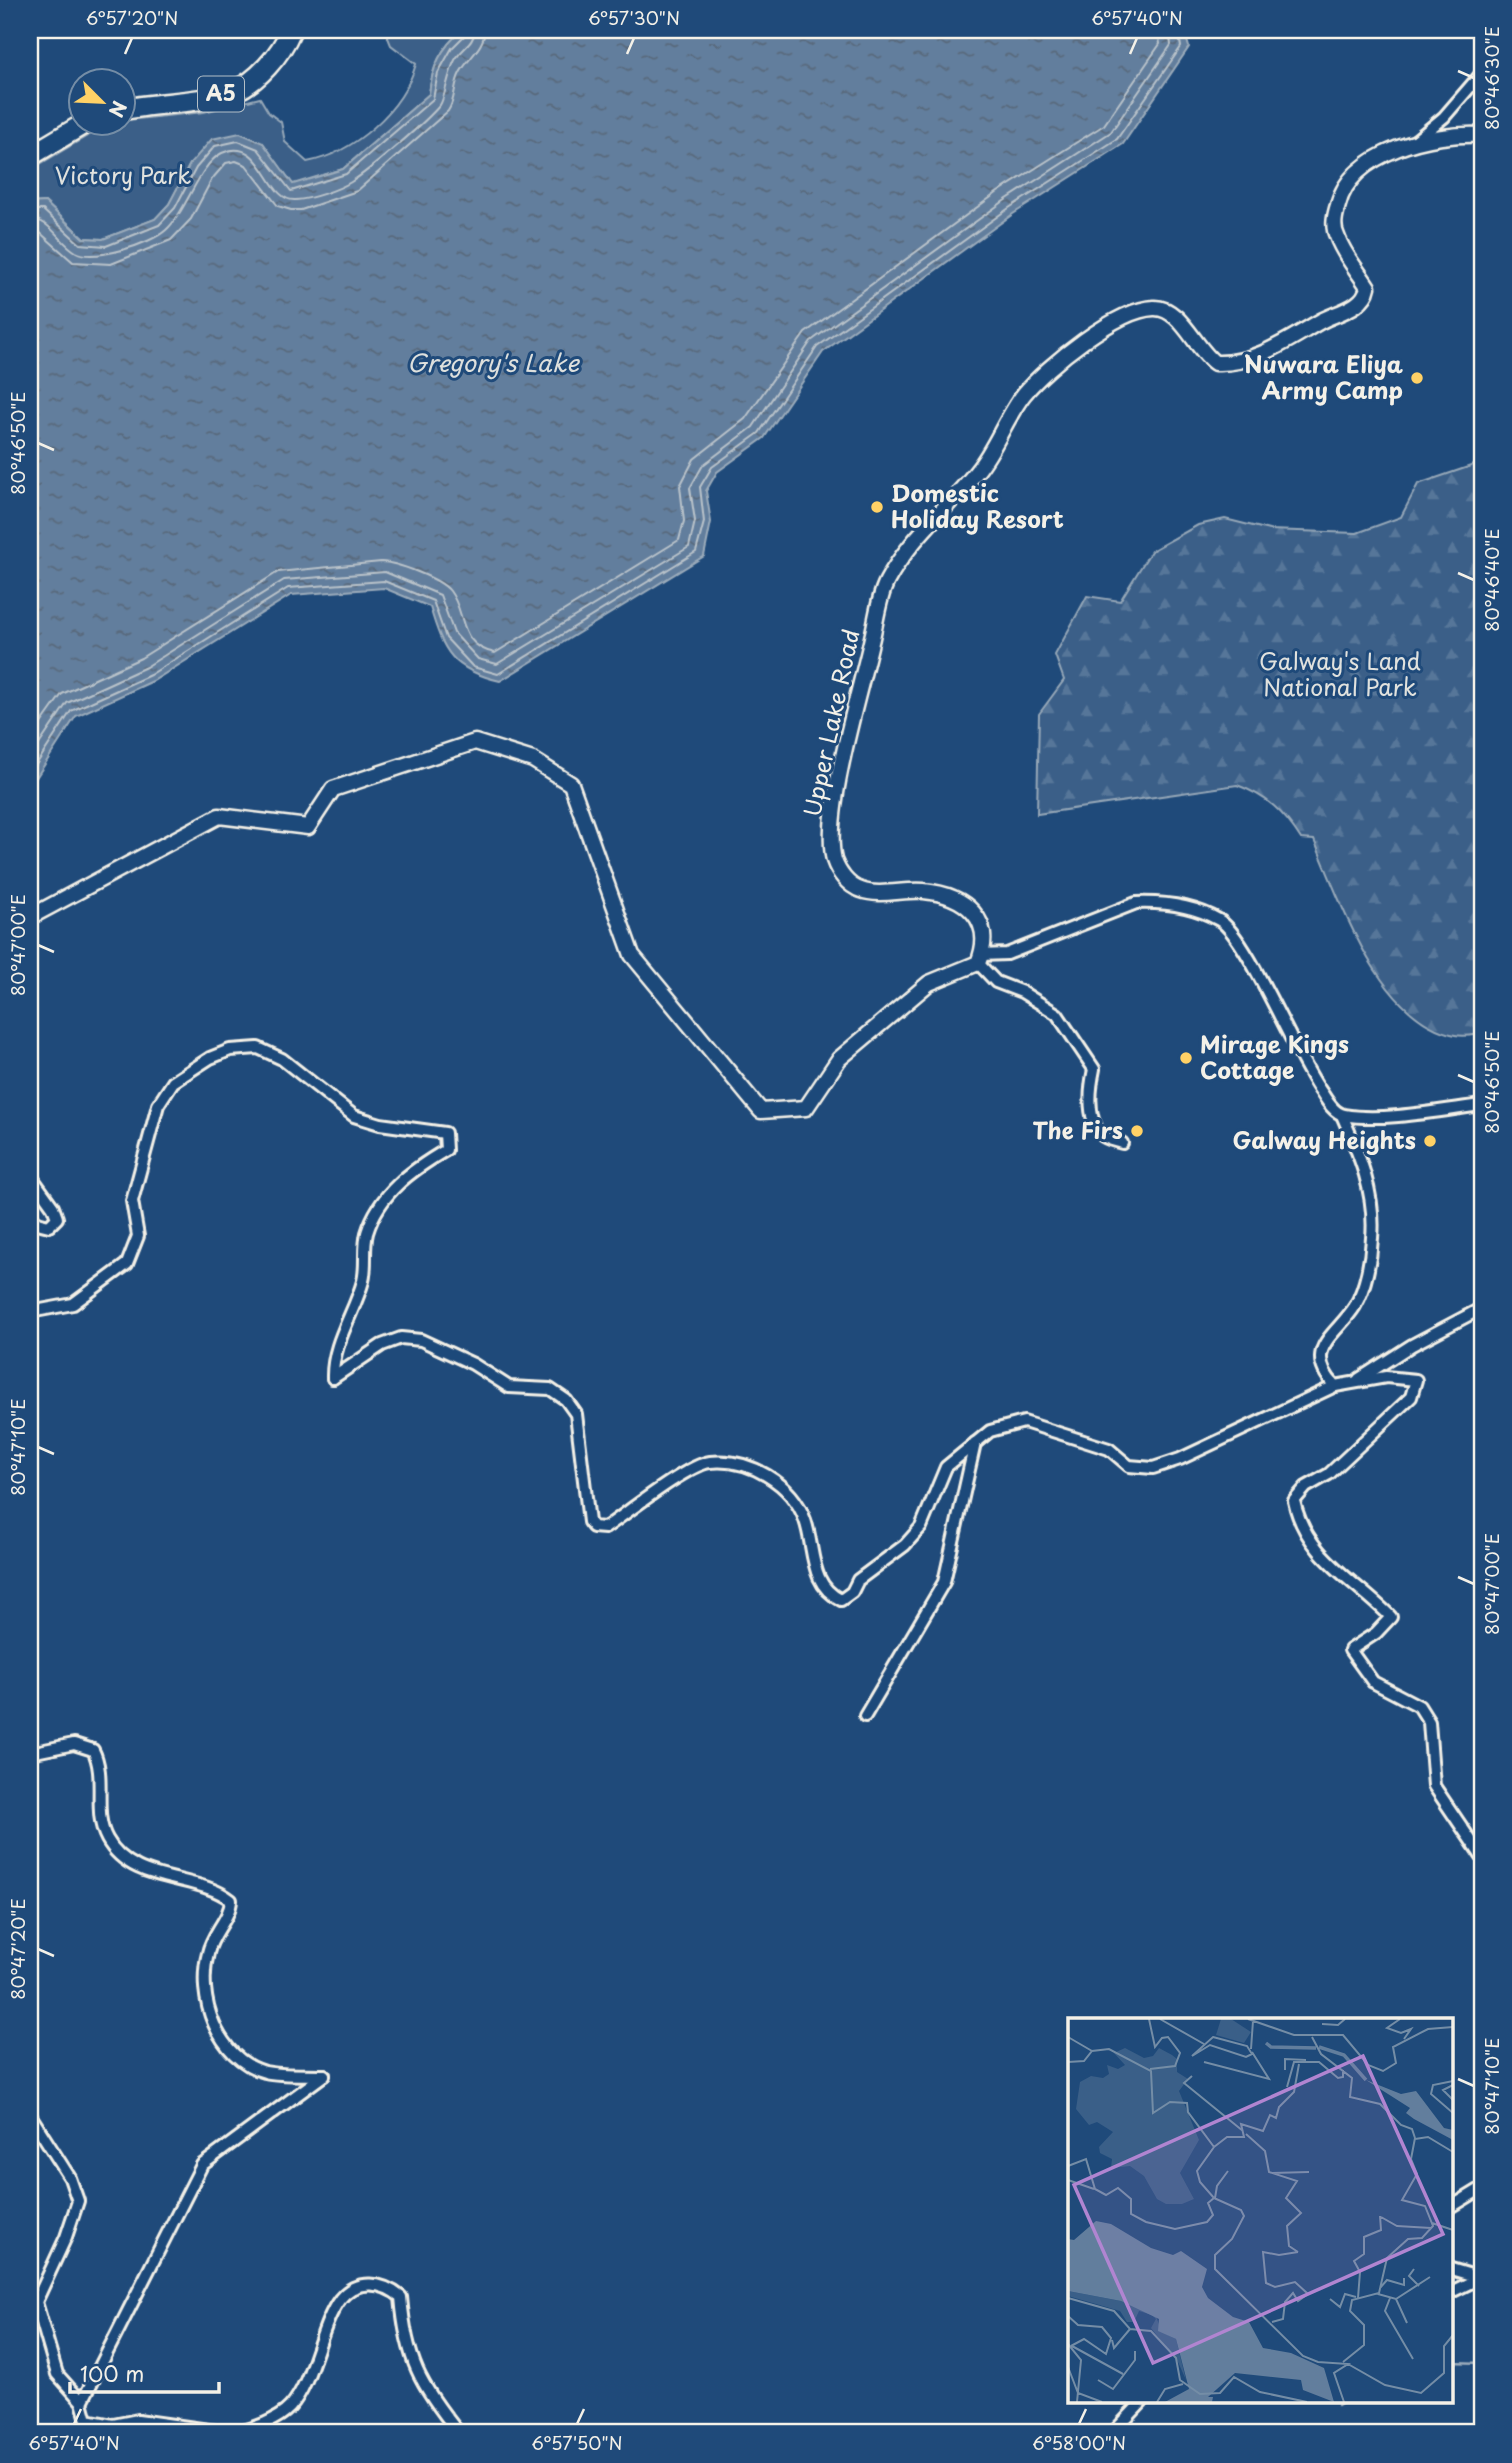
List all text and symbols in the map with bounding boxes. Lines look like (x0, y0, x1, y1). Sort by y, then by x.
text: 6°57'20"N (86, 4, 178, 31)
text: 6°57'30"N (588, 4, 680, 31)
text: 6°57'40"N (1091, 4, 1183, 31)
text: 80°46'30"E (1478, 26, 1505, 130)
north arrow (66, 66, 136, 136)
road number: A5 (198, 76, 244, 112)
text: N (103, 97, 134, 122)
park label: Victory Park (55, 157, 191, 192)
water label: Gregory's Lake (407, 344, 580, 380)
place label: Nuwara Eliya Army Camp (1244, 346, 1403, 407)
marker: Nuwara Eliya Army Camp (1409, 370, 1425, 386)
text: 80°46'50"E (4, 391, 31, 495)
place label: Domestic Holiday Resort (891, 475, 1064, 536)
marker: Domestic Holiday Resort (869, 499, 885, 515)
text: 80°46'40"E (1478, 528, 1505, 632)
street label: Upper Lake Road (794, 626, 868, 820)
park label: Galway's Land National Park (1259, 643, 1421, 704)
text: 80°47'00"E (4, 894, 31, 996)
place label: Mirage Kings Cottage (1200, 1026, 1349, 1087)
text: 80°46'50"E (1478, 1030, 1505, 1134)
marker: Mirage Kings Cottage (1178, 1050, 1194, 1066)
place label: The Firs (1032, 1112, 1123, 1147)
place label: Galway Heights (1233, 1122, 1416, 1157)
marker: The Firs (1129, 1123, 1145, 1139)
marker: Galway Heights (1422, 1133, 1438, 1149)
text: 80°47'10"E (4, 1398, 31, 1496)
text: 80°47'00"E (1478, 1533, 1505, 1635)
text: 80°47'20"E (4, 1898, 31, 2000)
inset map (1068, 2018, 1452, 2404)
text: 80°47'10"E (1478, 2037, 1505, 2135)
scale bar (70, 2351, 219, 2395)
text: 100 m (80, 2357, 144, 2389)
text: 6°57'40"N (28, 2429, 120, 2456)
text: 6°57'50"N (531, 2429, 623, 2456)
text: 6°58'00"N (1032, 2429, 1126, 2456)

